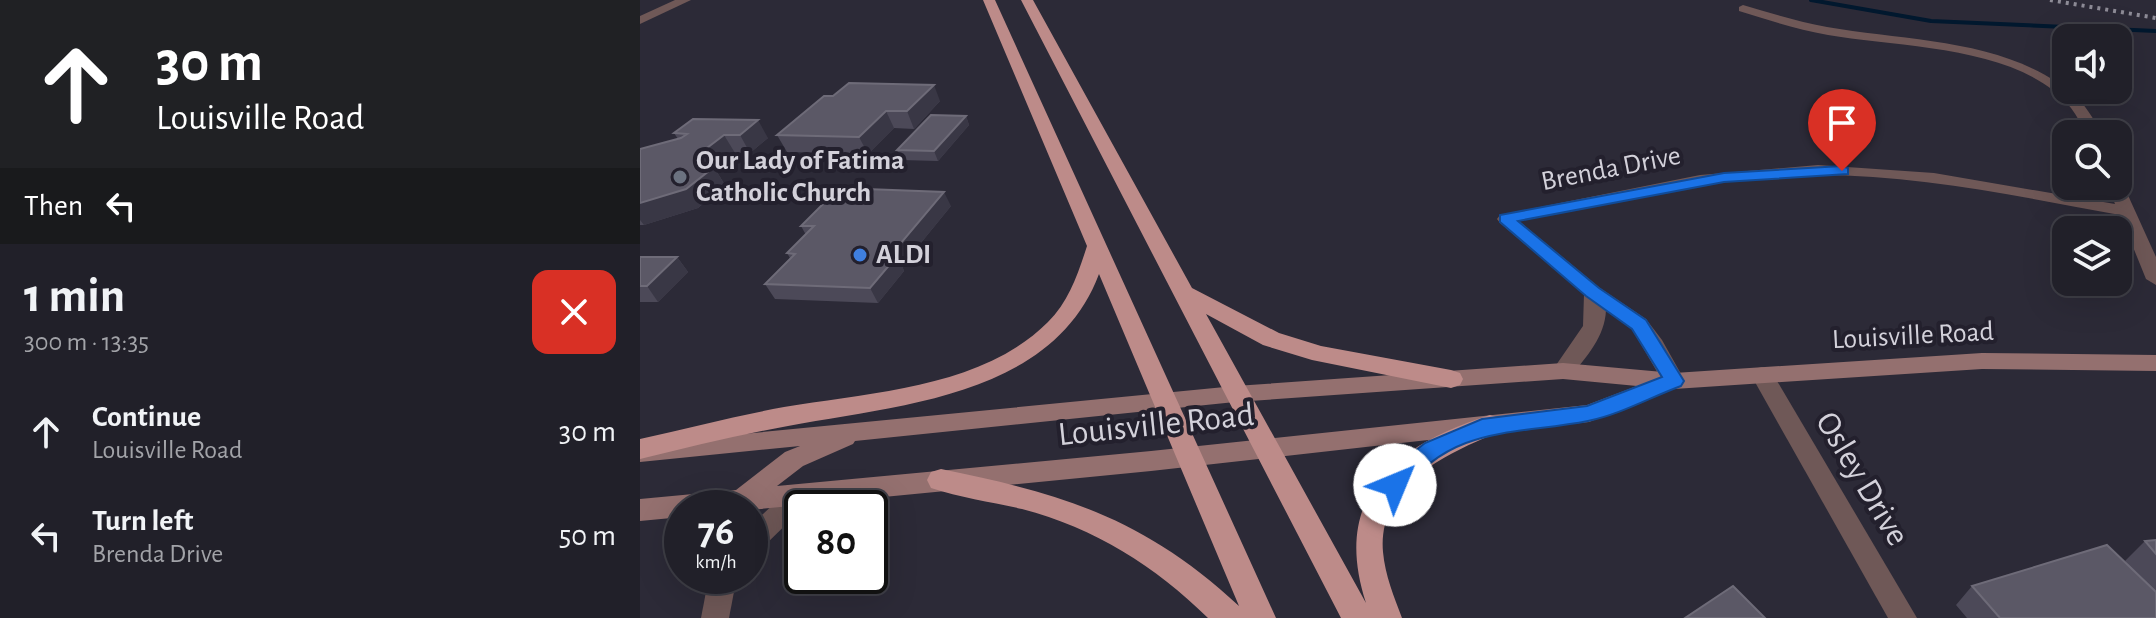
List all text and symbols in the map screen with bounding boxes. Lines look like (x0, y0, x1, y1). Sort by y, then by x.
map controls (2052, 24, 2132, 296)
button: sound (2052, 24, 2132, 104)
icon: ahead (24, 32, 128, 136)
text: 30 m (156, 35, 263, 91)
pin (1808, 89, 1876, 171)
text: Louisville Road (156, 100, 364, 136)
icon: arrive (1820, 101, 1864, 145)
button: search (2052, 120, 2132, 200)
street label: Brenda Drive (1539, 142, 1683, 196)
place label: Our Lady of Fatima Catholic Church (696, 147, 905, 207)
marker: Our Lady of Fatima Catholic Church (671, 168, 689, 186)
icon: left (99, 184, 143, 228)
text: Then (24, 191, 83, 221)
button: layers (2052, 216, 2132, 296)
place label: ALDI (876, 241, 931, 269)
marker: ALDI (851, 246, 869, 264)
button: close (532, 270, 616, 354)
text: 1 min (24, 273, 125, 321)
street label: Louisville Road (1831, 318, 1995, 354)
text: 300 m · 13:35 (24, 329, 149, 355)
street label: Louisville Road (1056, 398, 1256, 452)
text: Continue (92, 402, 201, 432)
street label: Osley Drive (1809, 406, 1915, 552)
icon: ahead (24, 410, 68, 454)
text: 30 m (559, 417, 616, 447)
text: Louisville Road (92, 437, 243, 463)
position arrow (1353, 443, 1437, 527)
speed limit sign: 80 (784, 490, 888, 594)
text: Turn left (92, 506, 193, 536)
text: 76 (698, 512, 734, 552)
icon: left (24, 514, 68, 558)
text: 50 m (559, 521, 616, 551)
text: Brenda Drive (92, 541, 223, 567)
text: km/h (695, 552, 737, 572)

